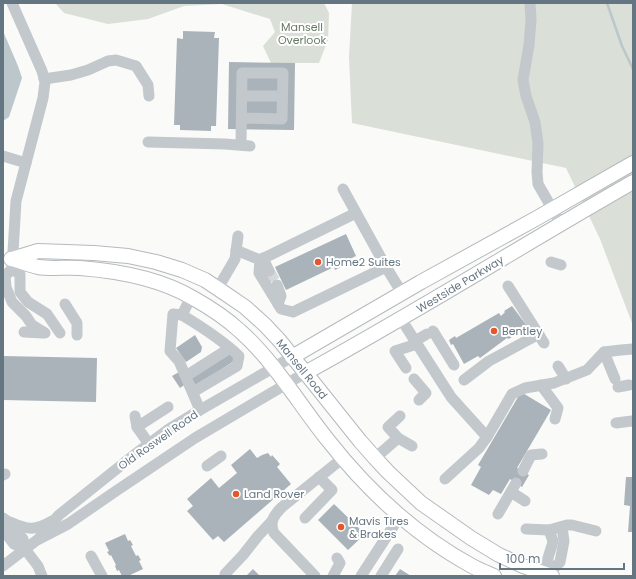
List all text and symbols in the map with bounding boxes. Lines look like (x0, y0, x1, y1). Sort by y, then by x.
park label: Mansell Overlook (278, 19, 326, 48)
street label: Westside Parkway (413, 251, 507, 316)
place label: Home2 Suites (326, 254, 401, 270)
marker: Home2 Suites (313, 257, 323, 267)
place label: Bentley (502, 323, 543, 339)
marker: Bentley (489, 326, 499, 336)
street label: Mansell Road (273, 335, 331, 403)
street label: Old Roswell Road (115, 406, 201, 474)
place label: Land Rover (244, 486, 304, 502)
marker: Land Rover (231, 489, 241, 499)
place label: Mavis Tires & Brakes (349, 513, 409, 542)
marker: Mavis Tires & Brakes (336, 522, 346, 532)
scale bar (500, 545, 624, 571)
text: 100 m (506, 550, 540, 567)

